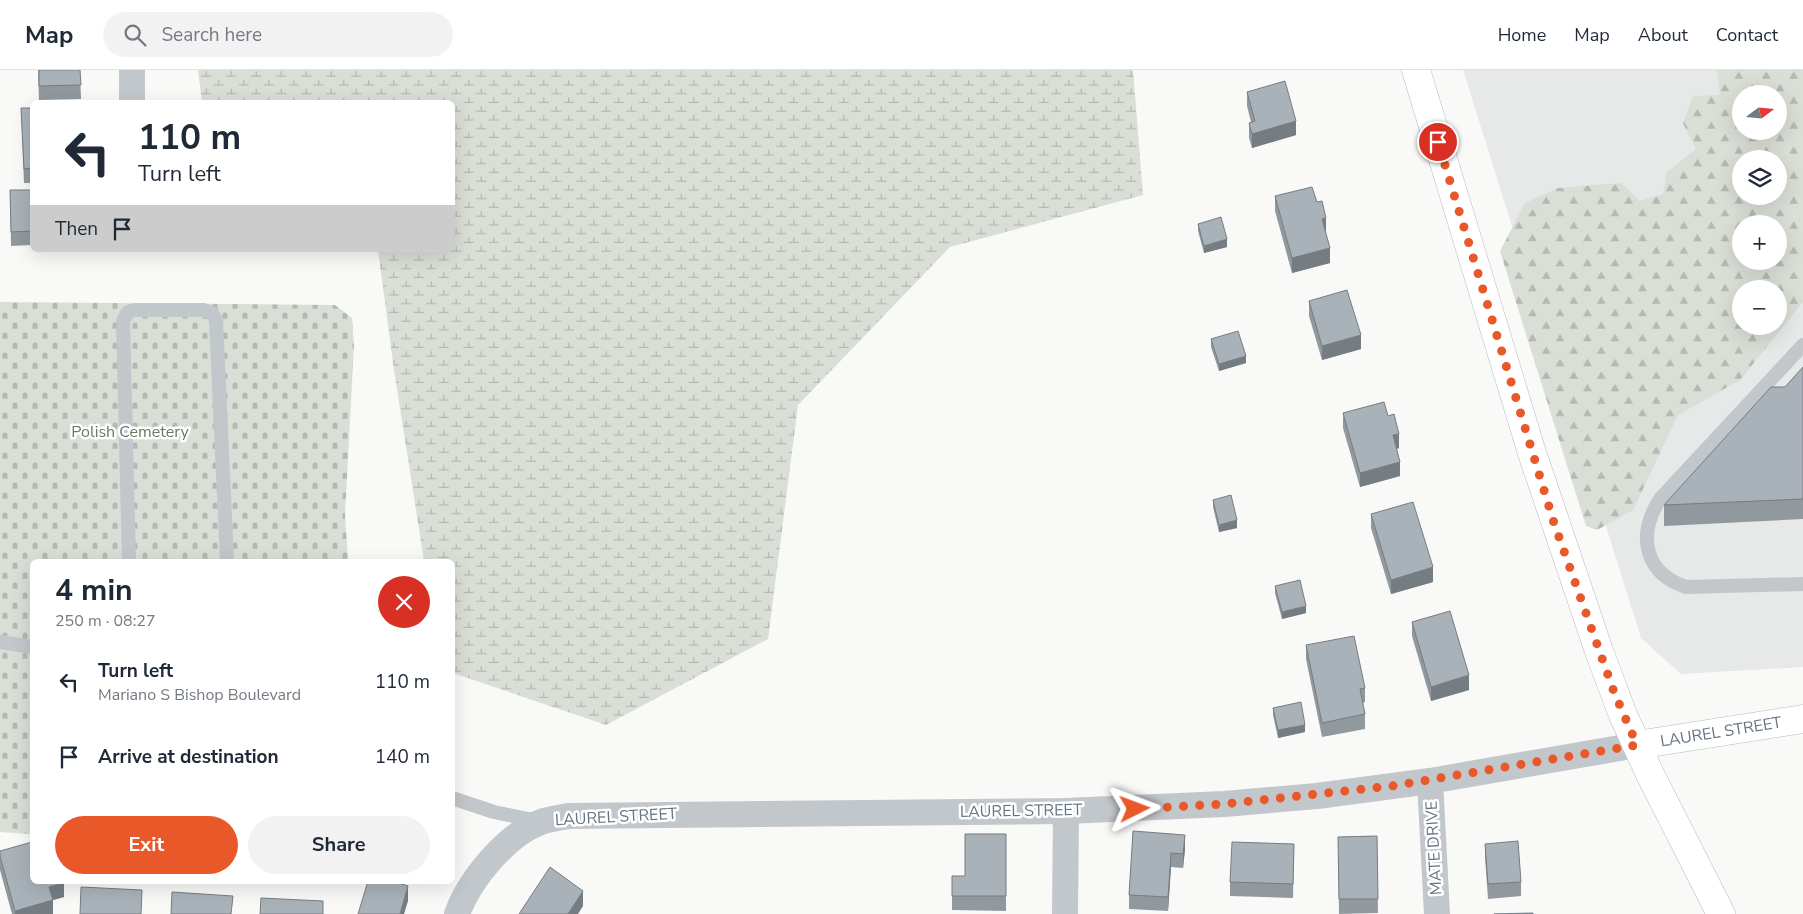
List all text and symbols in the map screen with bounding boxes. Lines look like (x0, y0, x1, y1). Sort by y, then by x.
search box (103, 12, 453, 57)
text: Map (25, 19, 73, 51)
icon: search (121, 21, 149, 49)
text: Search here (161, 22, 262, 48)
text: Home (1498, 23, 1546, 47)
text: Map (1574, 23, 1610, 47)
text: About (1638, 23, 1688, 47)
text: Contact (1716, 23, 1778, 47)
north arrow (1732, 85, 1788, 140)
map controls (1732, 85, 1787, 335)
text: 110 m (138, 114, 241, 161)
icon: left (55, 120, 120, 185)
pin (1417, 121, 1459, 163)
icon: arrive (1424, 128, 1452, 156)
button: layers (1732, 150, 1787, 205)
text: Turn left (138, 159, 221, 189)
icon: arrive (108, 215, 136, 243)
button: + (1732, 215, 1787, 270)
text: Then (55, 216, 98, 242)
button: − (1732, 280, 1787, 335)
park label: Polish Cemetery (71, 421, 189, 443)
text: 4 min (55, 570, 133, 611)
button: close (378, 576, 430, 628)
text: 250 m · 08:27 (55, 610, 156, 632)
text: Turn left (98, 658, 173, 684)
icon: left (55, 668, 83, 696)
text: 110 m (375, 669, 430, 695)
text: Mariano S Bishop Boulevard (98, 684, 301, 706)
street label: LAUREL STREET (1659, 712, 1784, 752)
icon: arrive (55, 743, 83, 771)
text: Arrive at destination (98, 744, 279, 770)
text: 140 m (375, 744, 430, 770)
position arrow (1108, 782, 1160, 834)
street label: LAUREL STREET (960, 799, 1083, 823)
street label: MATE DRIVE (1421, 800, 1447, 896)
street label: LAUREL STREET (554, 803, 678, 831)
button: Exit (55, 816, 238, 874)
button: Share (248, 816, 430, 874)

